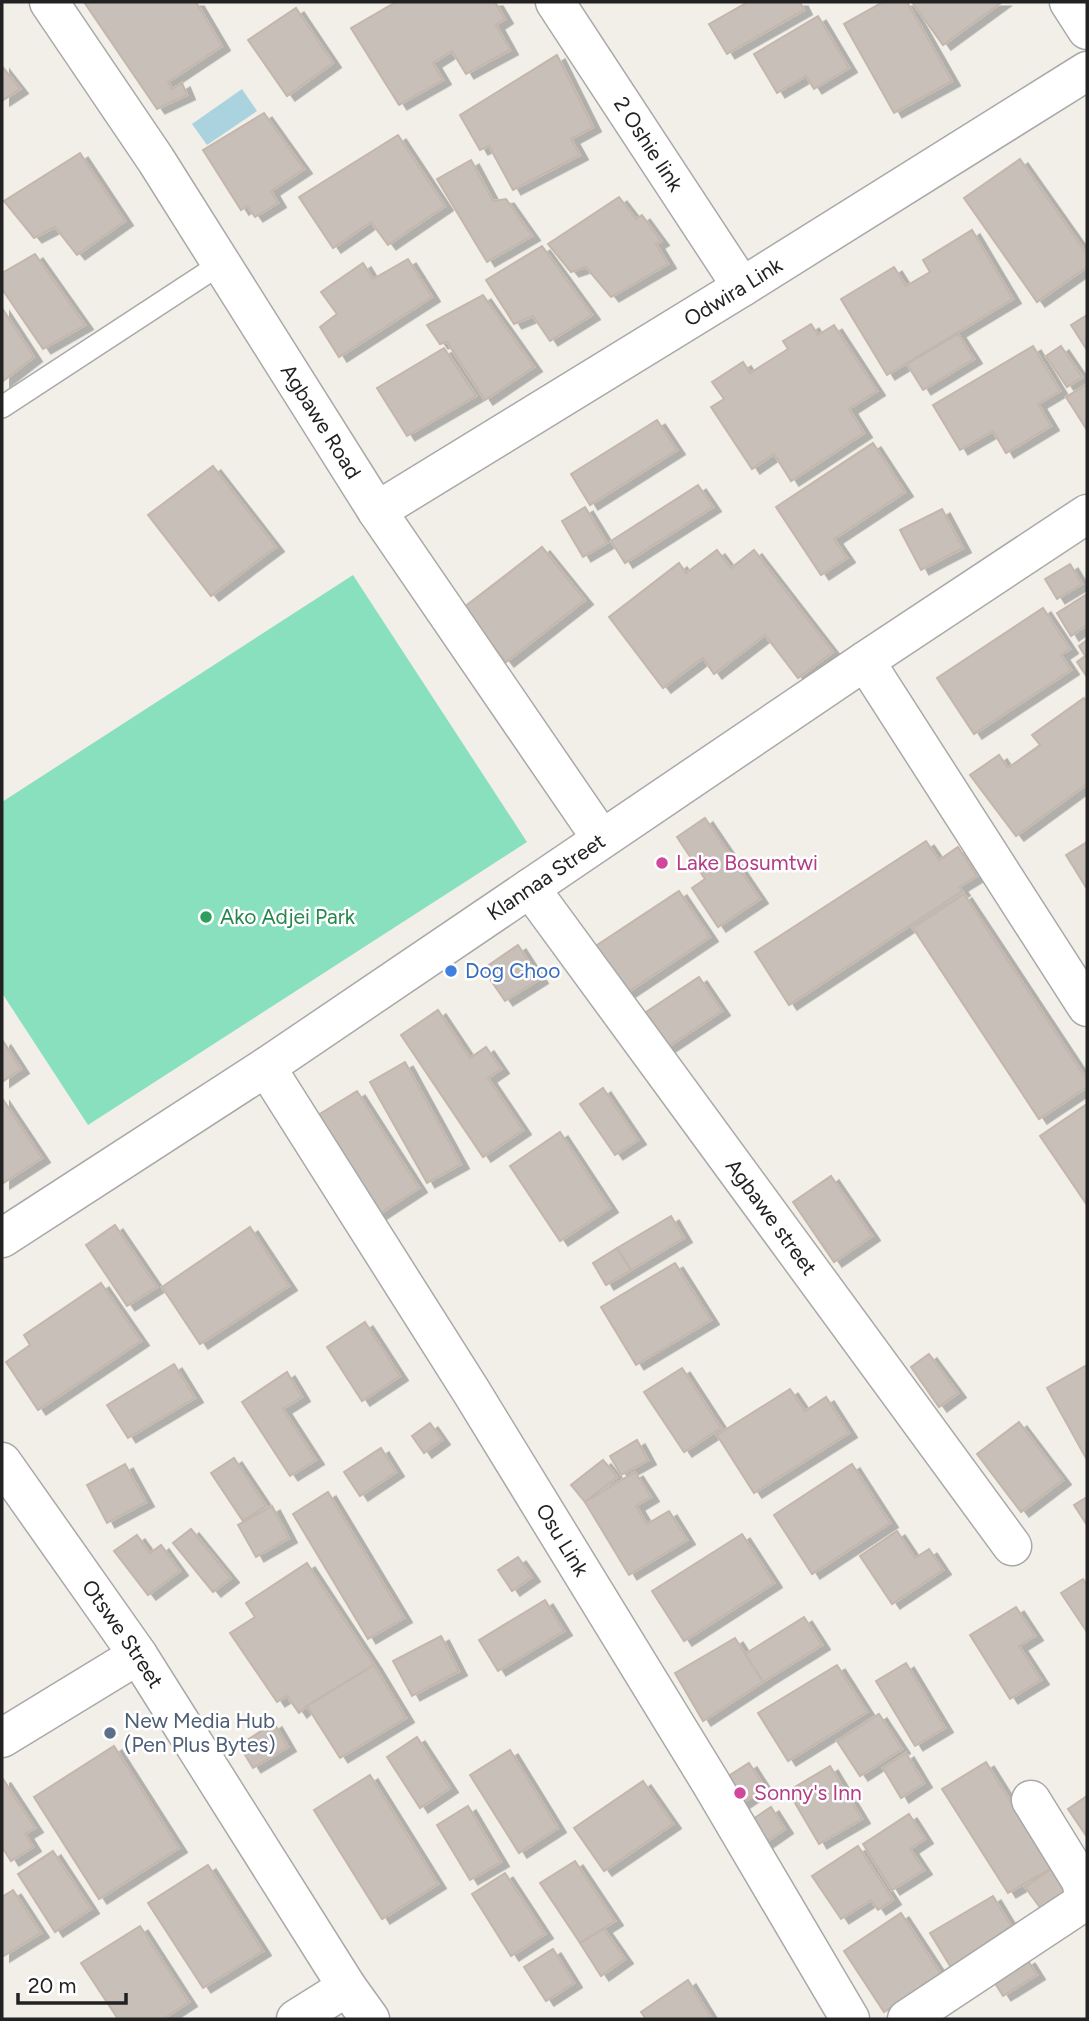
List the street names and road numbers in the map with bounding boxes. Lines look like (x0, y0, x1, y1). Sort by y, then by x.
street label: 2 Oshie link (609, 92, 689, 196)
street label: Odwira Link (679, 252, 787, 332)
street label: Agbawe Road (276, 359, 367, 483)
street label: Klannaa Street (482, 828, 610, 925)
street label: Agbawe street (721, 1154, 822, 1280)
street label: Osu Link (531, 1499, 595, 1581)
street label: Otswe Street (77, 1575, 169, 1693)

